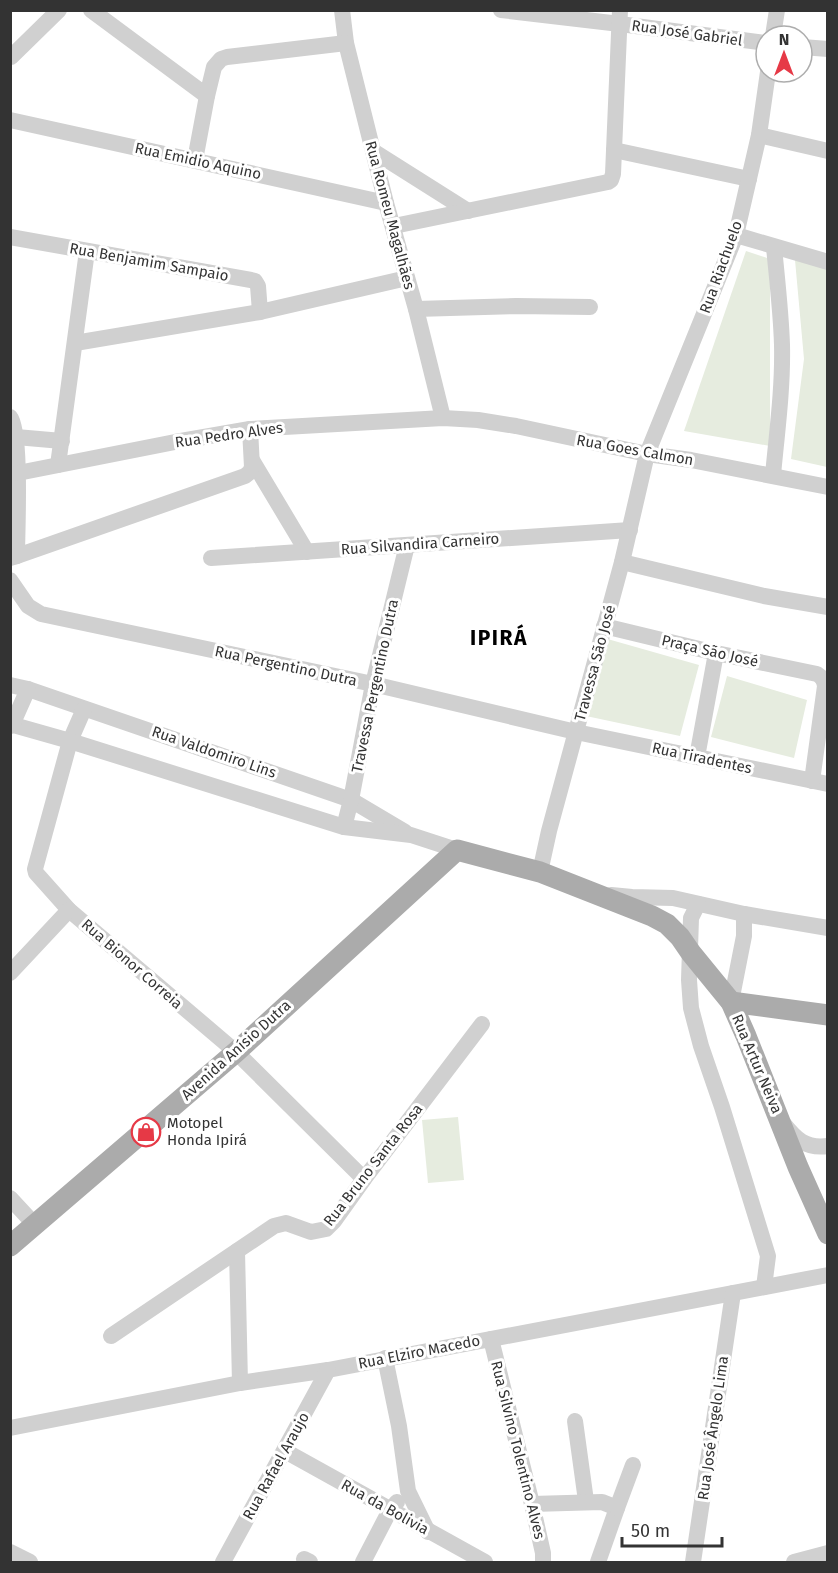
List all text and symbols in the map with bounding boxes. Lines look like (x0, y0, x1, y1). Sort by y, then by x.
street label: Rua José Gabriel (631, 16, 744, 50)
north arrow (754, 24, 814, 84)
text: N (779, 30, 789, 49)
street label: Rua Emidio Aquino (133, 139, 263, 183)
street label: Rua Romeu Magalhães (362, 139, 418, 291)
street label: Rua Riachuelo (696, 218, 746, 316)
street label: Rua Benjamim Sampaio (68, 239, 230, 285)
street label: Rua Pedro Alves (174, 419, 284, 451)
street label: Rua Goes Calmon (575, 431, 695, 469)
street label: Rua Silvandira Carneiro (340, 529, 500, 559)
street label: Travessa Pergentino Dutra (348, 598, 402, 774)
street label: Travessa São José (571, 603, 619, 723)
district label: IPIRÁ (470, 624, 528, 651)
street label: Praça São José (660, 631, 760, 671)
street label: Rua Pergentino Dutra (213, 642, 359, 690)
street label: Rua Valdomiro Lins (149, 722, 279, 782)
street label: Rua Tiradentes (650, 739, 754, 777)
street label: Rua Bionor Correia (78, 915, 186, 1013)
street label: Avenida Anísio Dutra (178, 996, 294, 1104)
street label: Rua Artur Neiva (728, 1012, 786, 1116)
street label: Rua Bruno Santa Rosa (320, 1100, 426, 1230)
place label: Motopel Honda Ipirá (167, 1114, 247, 1149)
shop icon: Motopel Honda Ipirá (130, 1116, 162, 1148)
street label: Rua Elziro Macedo (356, 1331, 482, 1373)
street label: Rua José Ângelo Lima (694, 1355, 732, 1501)
street label: Rua Silvino Tolentino Alves (487, 1359, 549, 1541)
street label: Rua Rafael Araujo (239, 1409, 313, 1523)
street label: Rua da Bolivia (338, 1476, 432, 1538)
scale bar (622, 1510, 722, 1548)
text: 50 m (631, 1520, 670, 1542)

